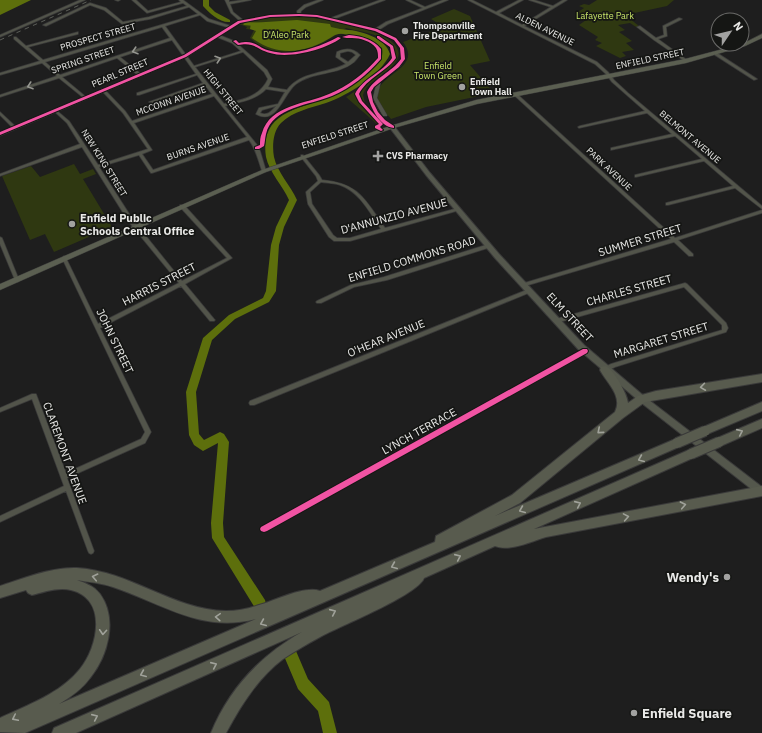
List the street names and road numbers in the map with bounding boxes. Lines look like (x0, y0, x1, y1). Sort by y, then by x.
street label: ALDEN AVENUE (514, 10, 576, 48)
street label: PROSPECT STREET (59, 20, 137, 53)
street label: SPRING STREET (50, 44, 116, 76)
street label: ENFIELD STREET (615, 46, 685, 71)
street label: PEARL STREET (90, 56, 150, 89)
street label: HIGH STREET (201, 66, 245, 117)
street label: MCCONN AVENUE (134, 83, 207, 118)
street label: BELMONT AVENUE (657, 108, 723, 166)
street label: ENFIELD STREET (300, 119, 370, 151)
street label: NEW KING STREET (79, 127, 130, 198)
street label: BURNS AVENUE (165, 131, 230, 162)
street label: PARK AVENUE (584, 145, 634, 193)
street label: D'ANNUNZIO AVENUE (339, 195, 449, 237)
street label: SUMMER STREET (597, 220, 684, 259)
street label: ENFIELD COMMONS ROAD (347, 233, 477, 285)
street label: HARRIS STREET (120, 259, 199, 309)
street label: CHARLES STREET (585, 271, 674, 309)
street label: ELM STREET (544, 289, 597, 345)
street label: JOHN STREET (93, 306, 137, 376)
street label: O'HEAR AVENUE (345, 316, 427, 360)
street label: MARGARET STREET (612, 319, 711, 361)
street label: CLAREMONT AVENUE (40, 400, 90, 506)
street label: LYNCH TERRACE (379, 405, 459, 457)

